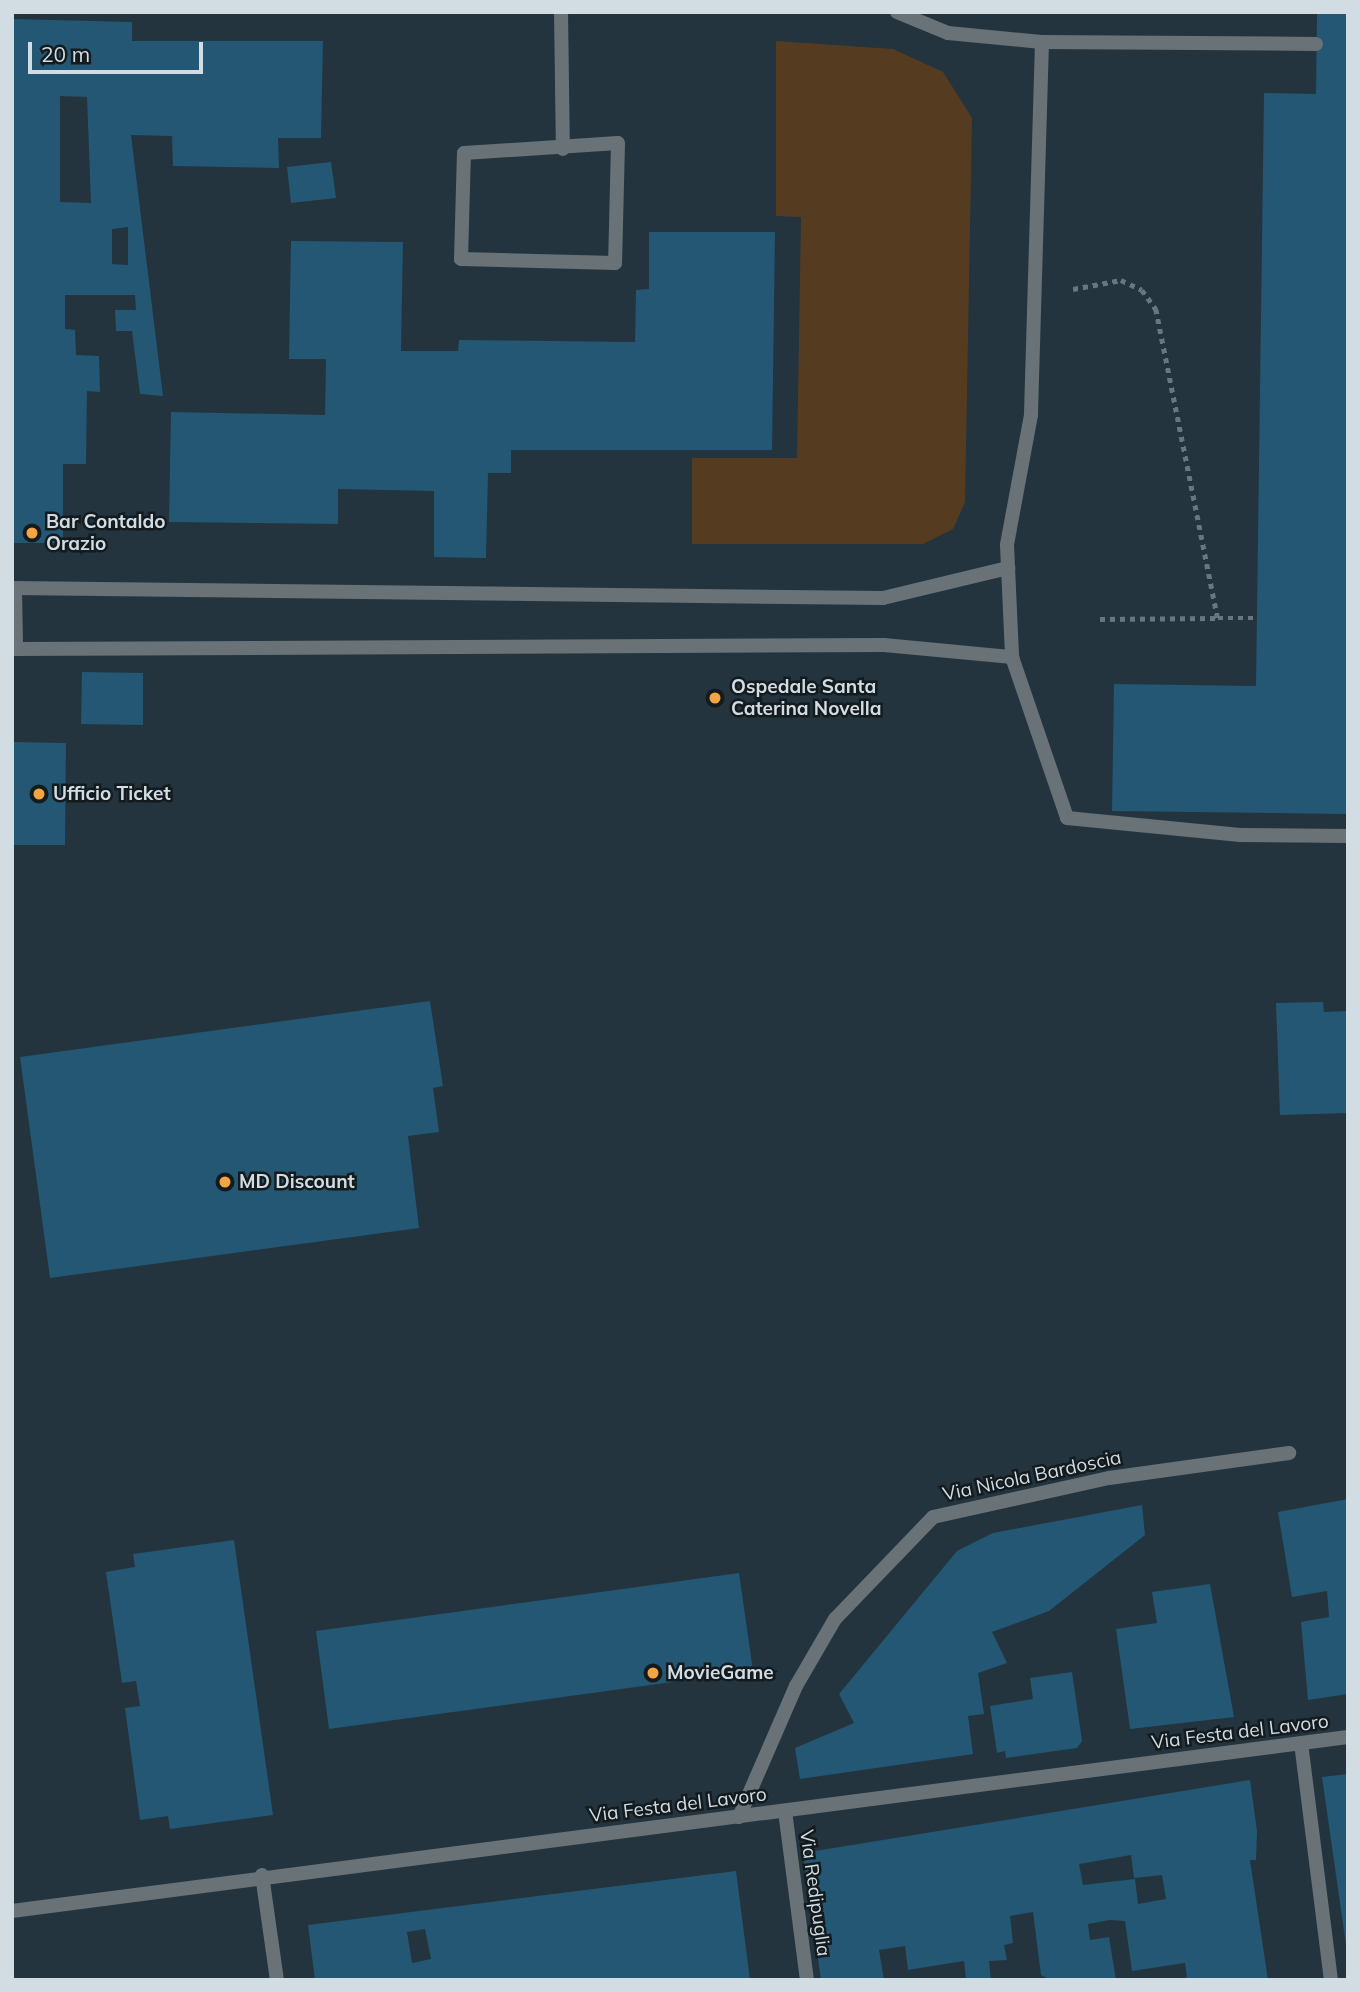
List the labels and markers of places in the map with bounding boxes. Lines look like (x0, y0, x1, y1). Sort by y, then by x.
place label: Bar Contaldo Orazio (46, 511, 166, 555)
marker: Bar Contaldo Orazio (24, 525, 40, 541)
place label: Ospedale Santa Caterina Novella (731, 676, 881, 720)
marker: Ospedale Santa Caterina Novella (705, 688, 725, 708)
place label: Ufficio Ticket (53, 783, 171, 805)
marker: Ufficio Ticket (31, 786, 47, 802)
place label: MD Discount (239, 1171, 355, 1193)
marker: MD Discount (217, 1174, 233, 1190)
place label: MovieGame (667, 1662, 774, 1684)
marker: MovieGame (645, 1665, 661, 1681)

